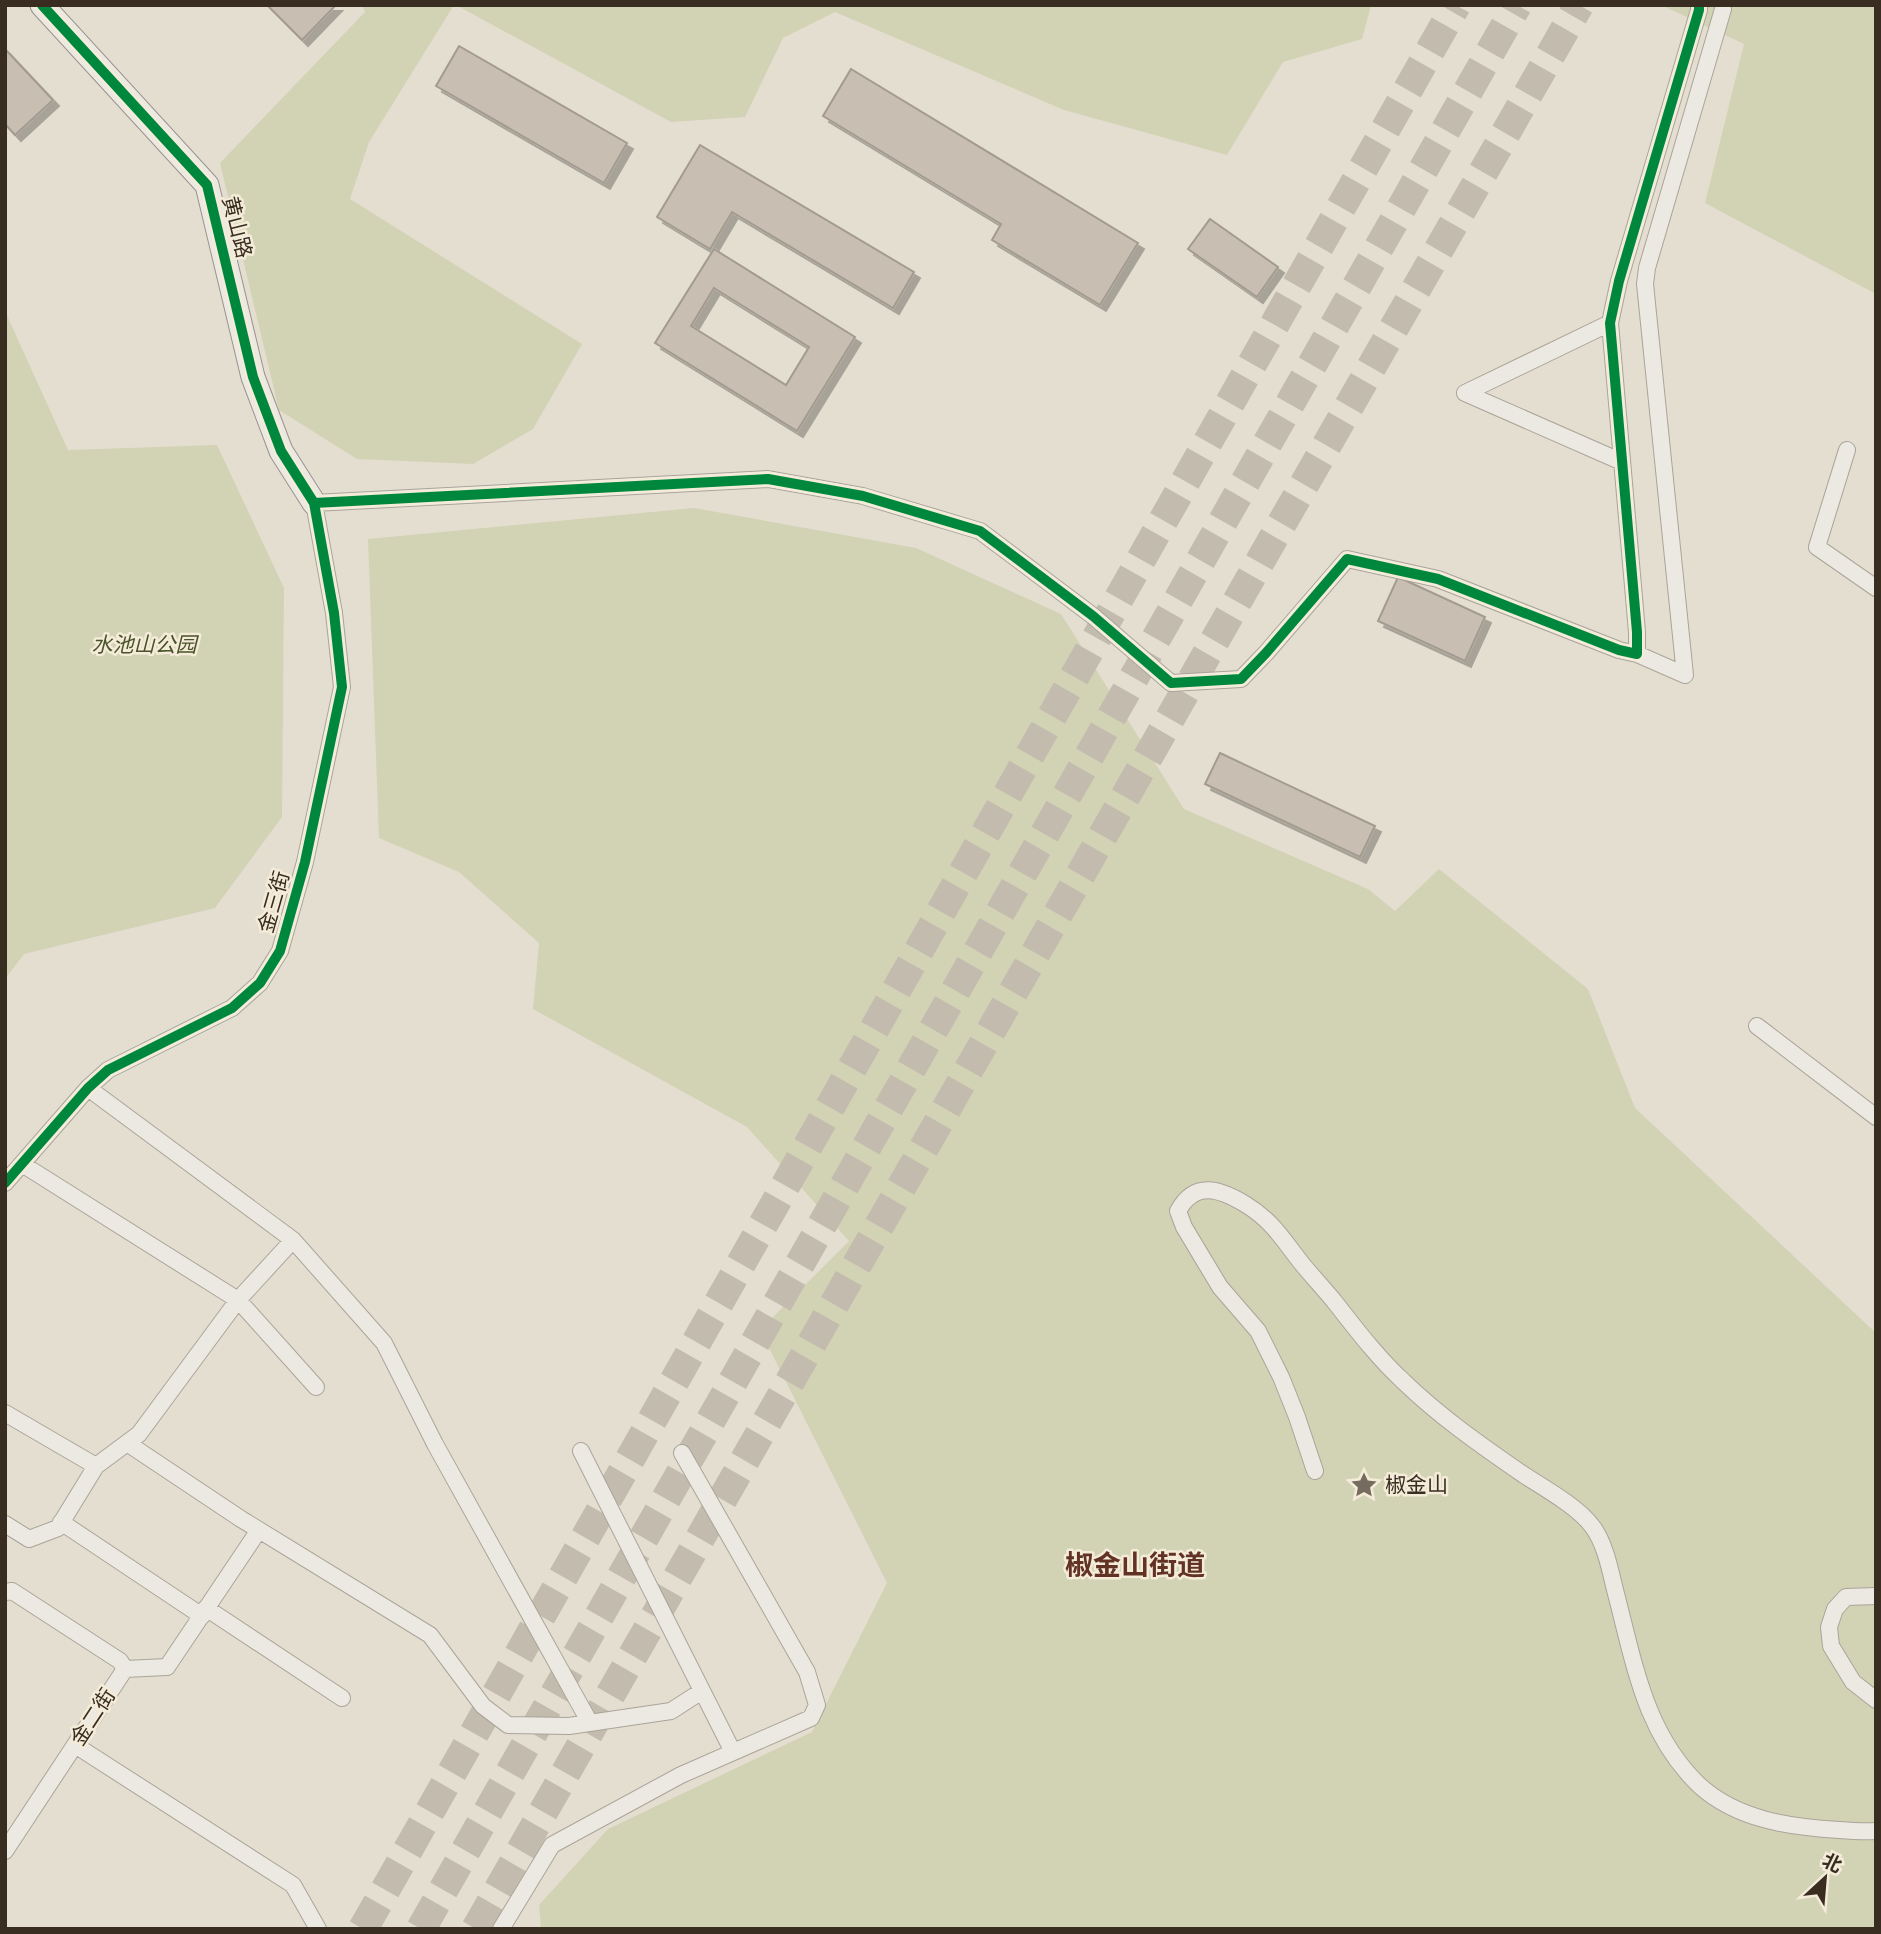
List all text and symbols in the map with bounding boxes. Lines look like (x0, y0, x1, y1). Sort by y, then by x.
street label: 黄山路 (218, 194, 256, 260)
park label: 水池山公园 (92, 633, 199, 657)
street label: 金三街 (254, 868, 294, 936)
place icon: 椒金山 (1349, 1470, 1379, 1500)
place label: 椒金山 (1385, 1473, 1448, 1497)
district label: 椒金山街道 (1065, 1550, 1205, 1581)
street label: 金二街 (66, 1684, 120, 1750)
north arrow (1790, 1843, 1860, 1913)
text: 北 (1819, 1850, 1845, 1877)

